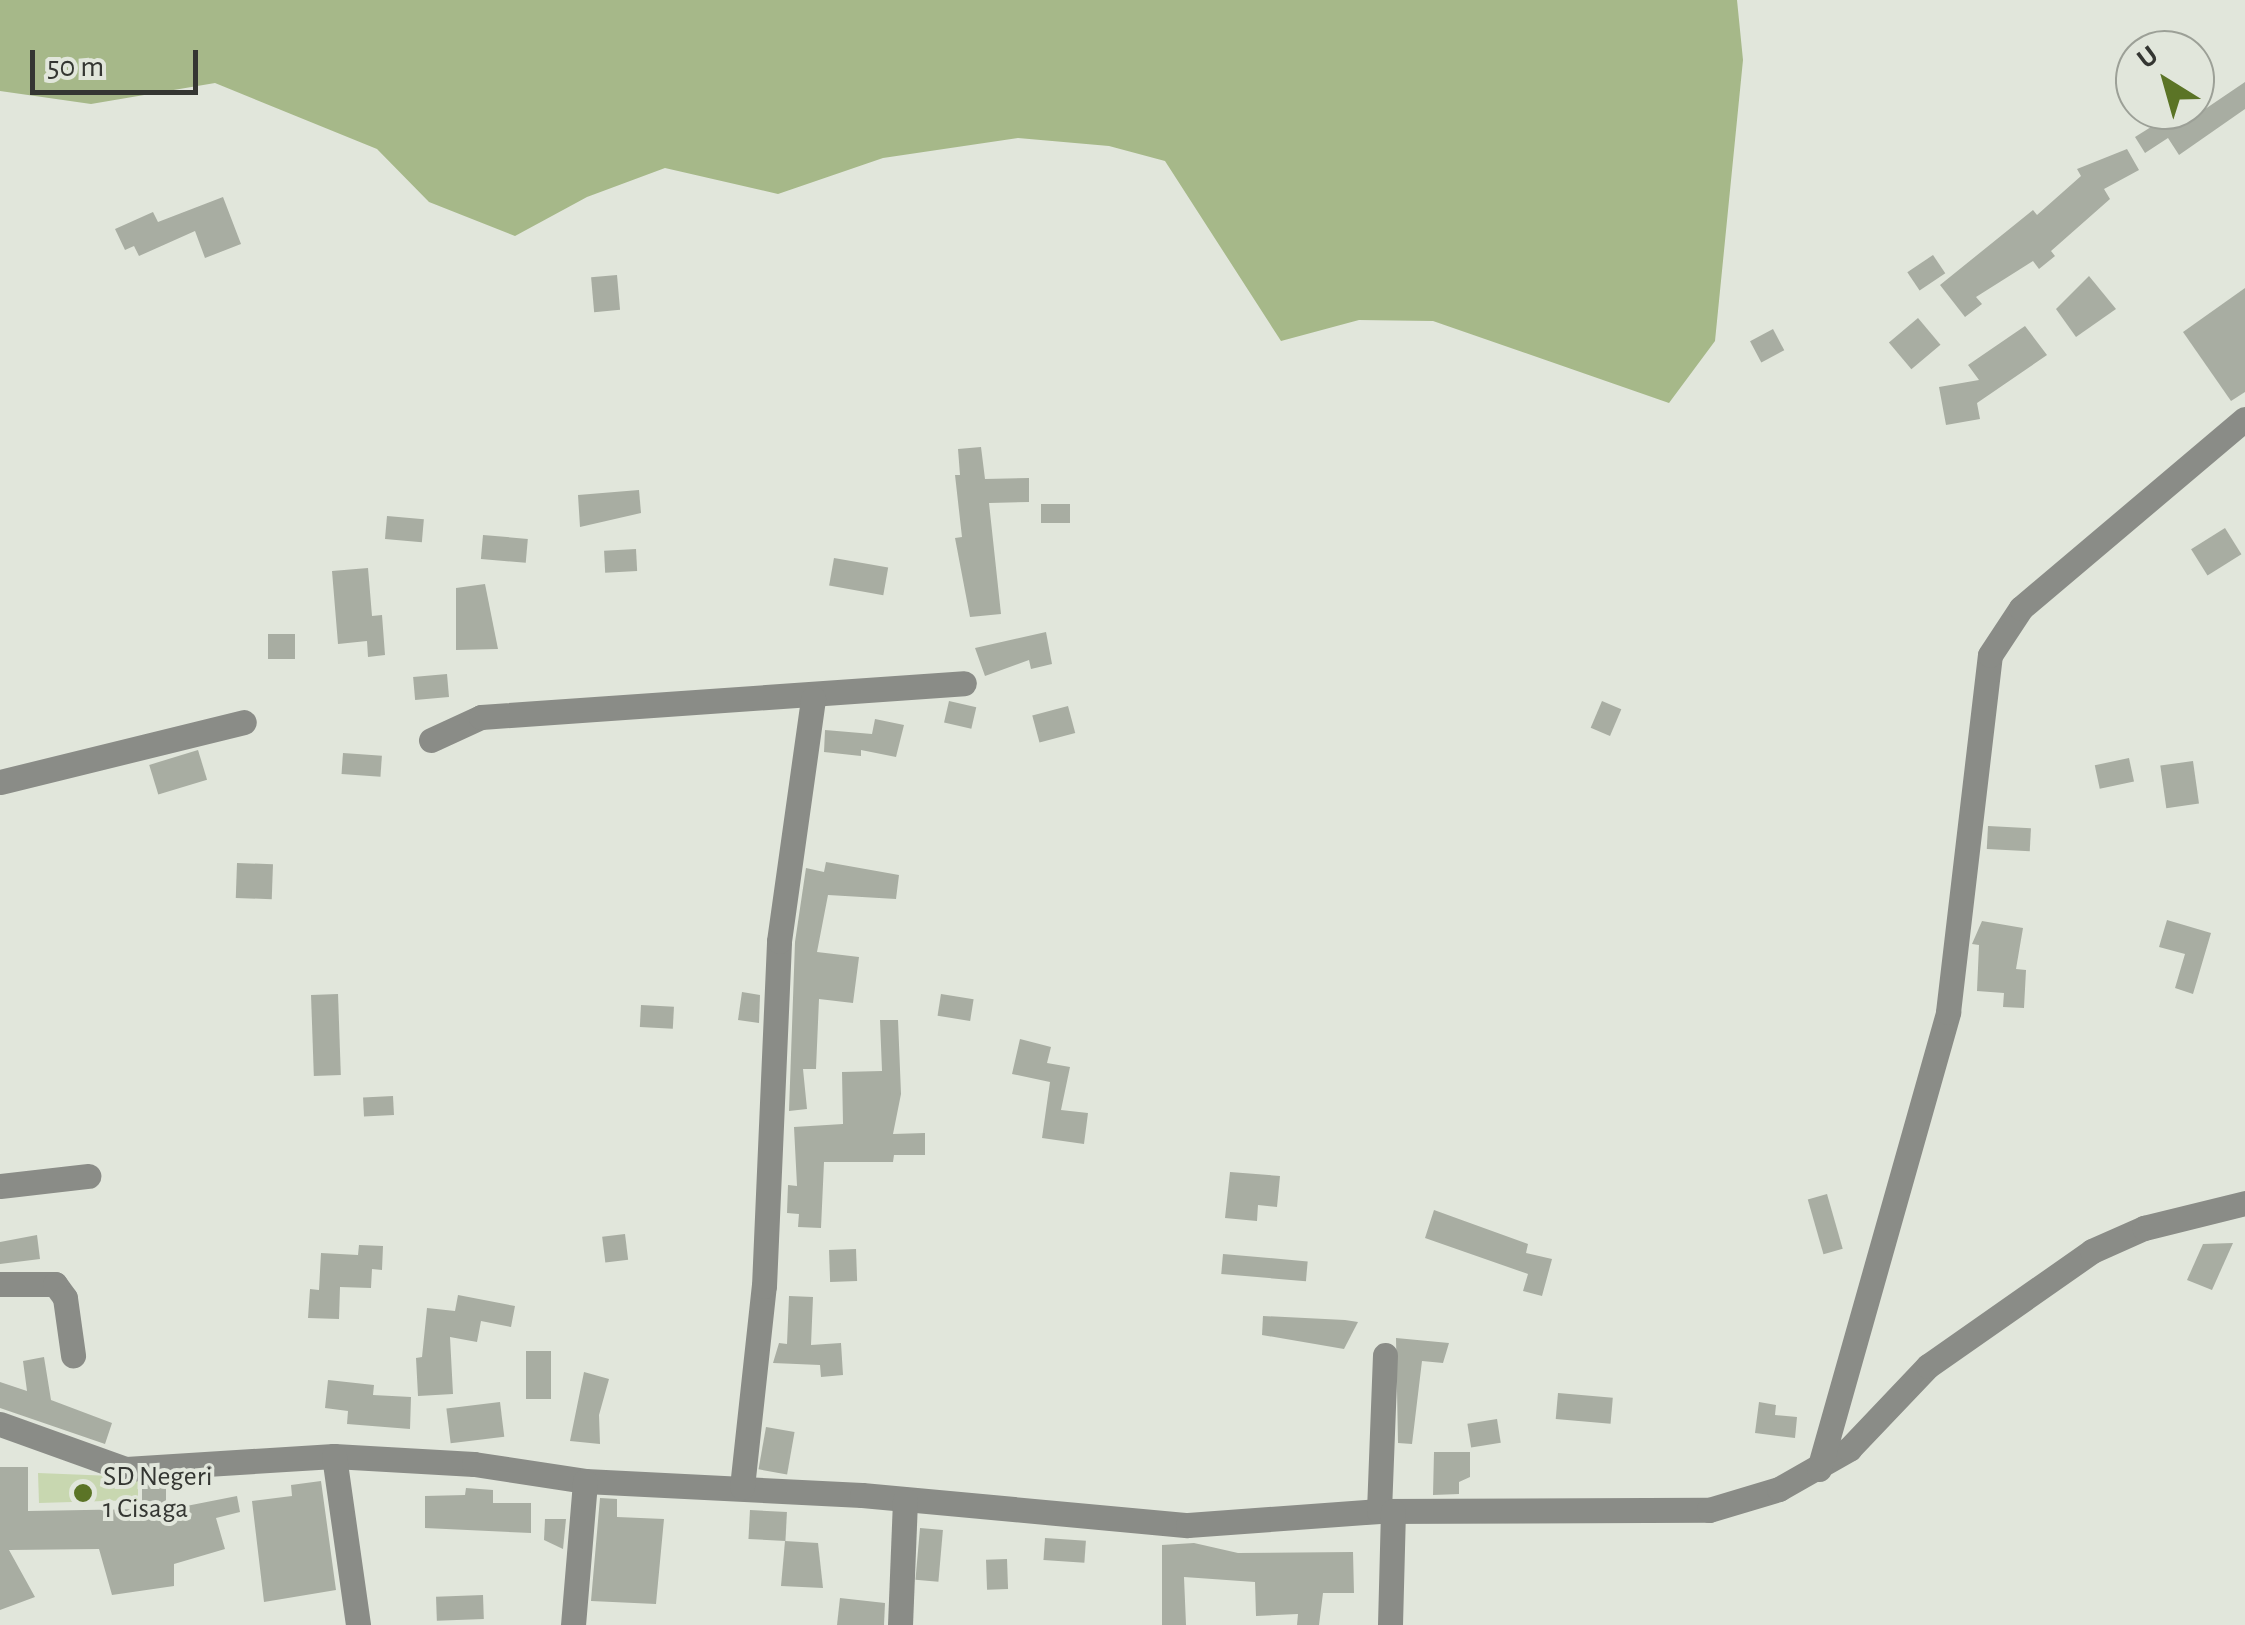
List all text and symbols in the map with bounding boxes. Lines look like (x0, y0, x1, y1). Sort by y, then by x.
scale bar (35, 30, 202, 92)
north arrow (2115, 30, 2215, 130)
text: U (2133, 41, 2164, 74)
text: 50 m (47, 52, 104, 82)
place label: SD Negeri 1 Cisaga (103, 1460, 212, 1526)
marker: SD Negeri 1 Cisaga (72, 1482, 94, 1504)

